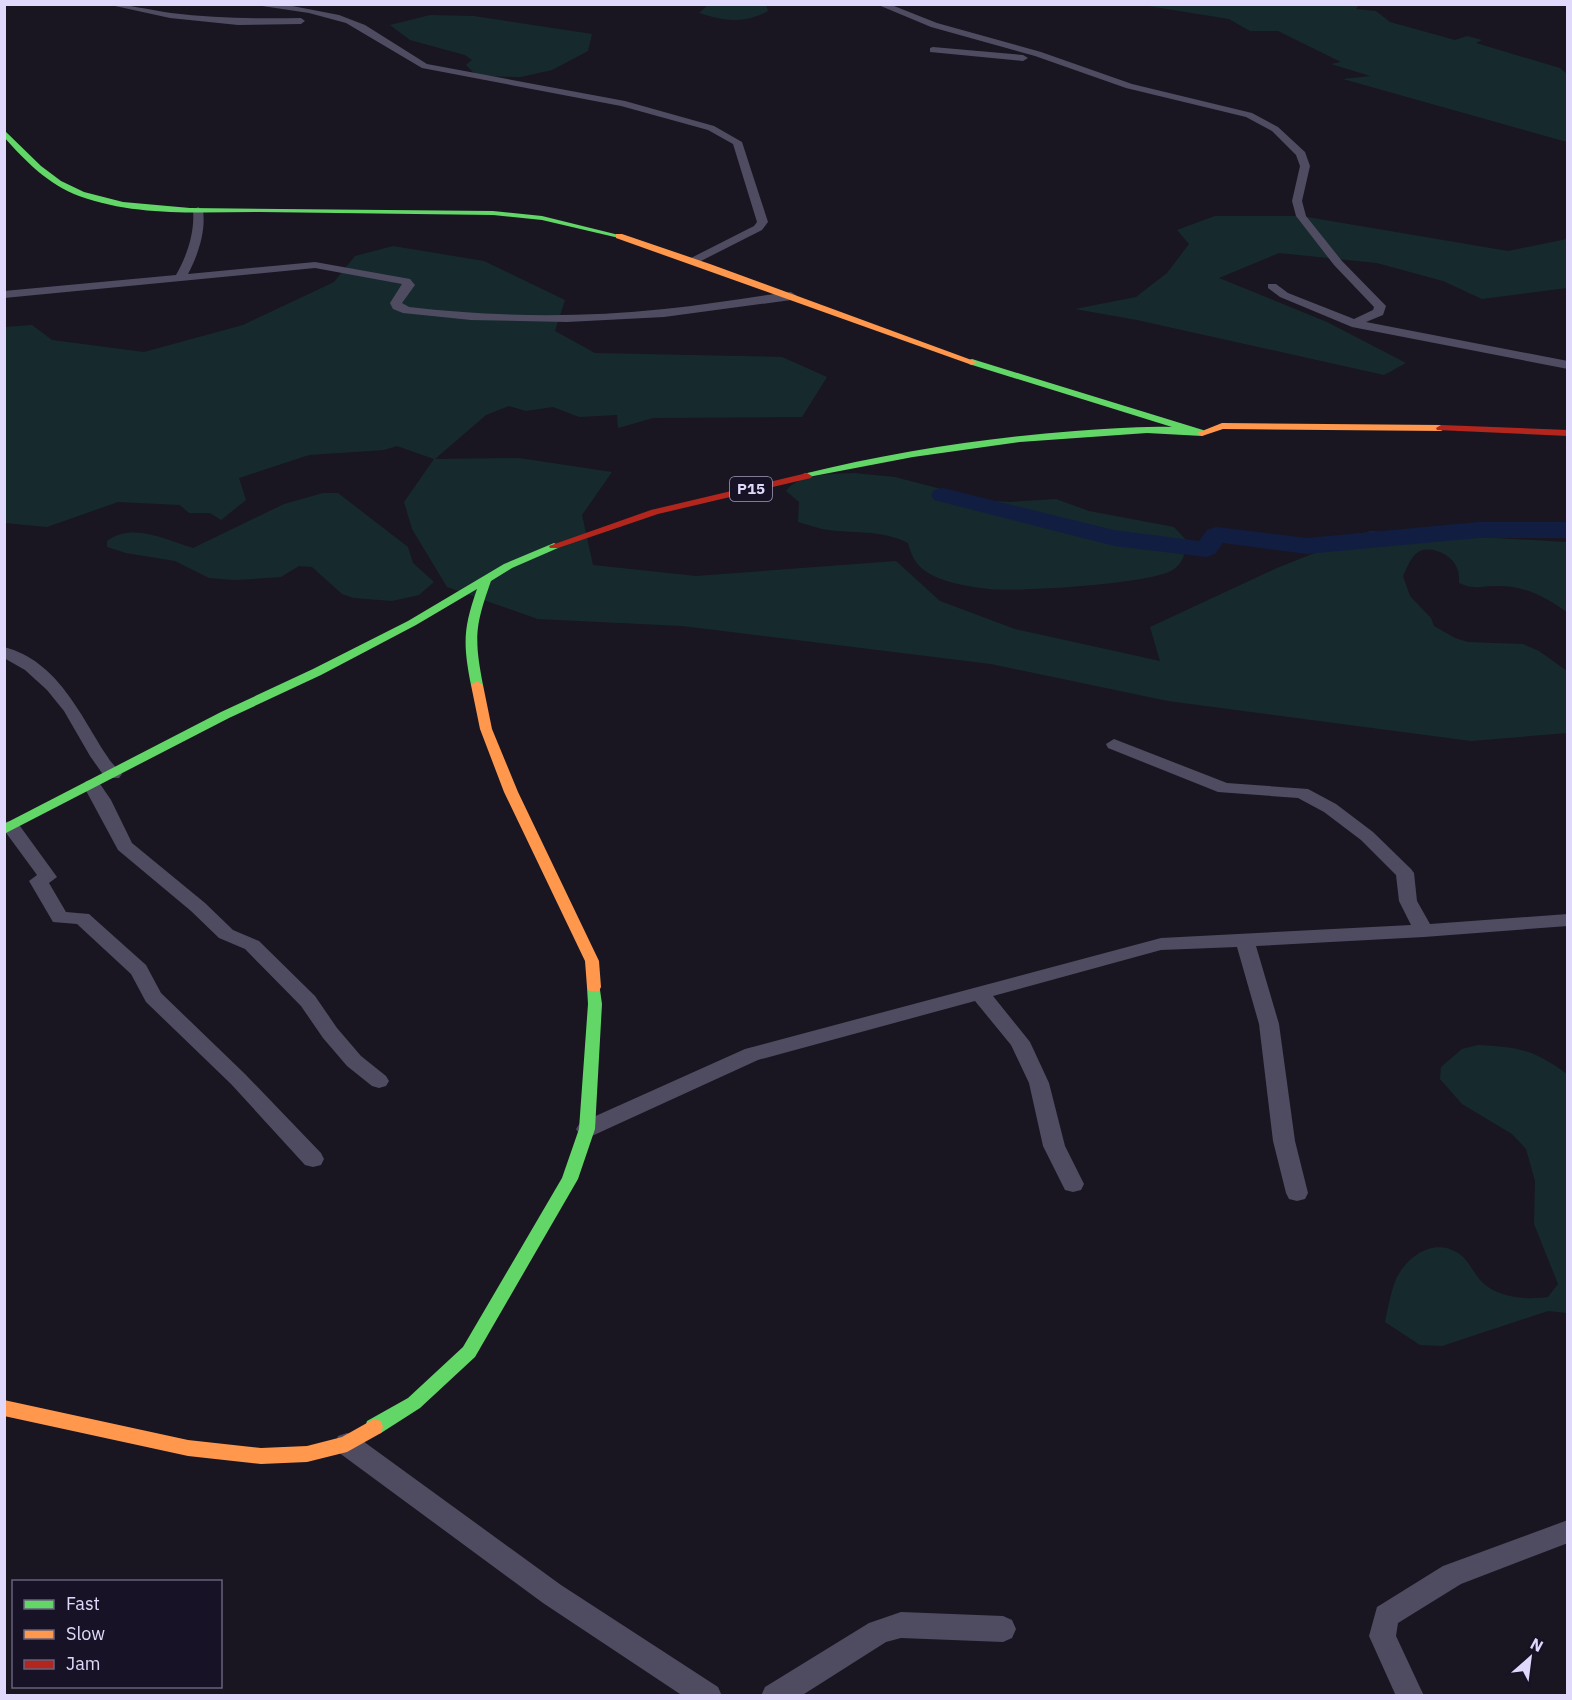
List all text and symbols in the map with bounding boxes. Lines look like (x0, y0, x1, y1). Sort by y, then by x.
road number: P15 (730, 477, 772, 501)
legend (12, 1580, 222, 1688)
text: Fast (66, 1592, 100, 1615)
text: Slow (66, 1622, 105, 1645)
north arrow (1500, 1628, 1560, 1688)
text: N (1527, 1633, 1547, 1656)
text: Jam (66, 1652, 101, 1675)

